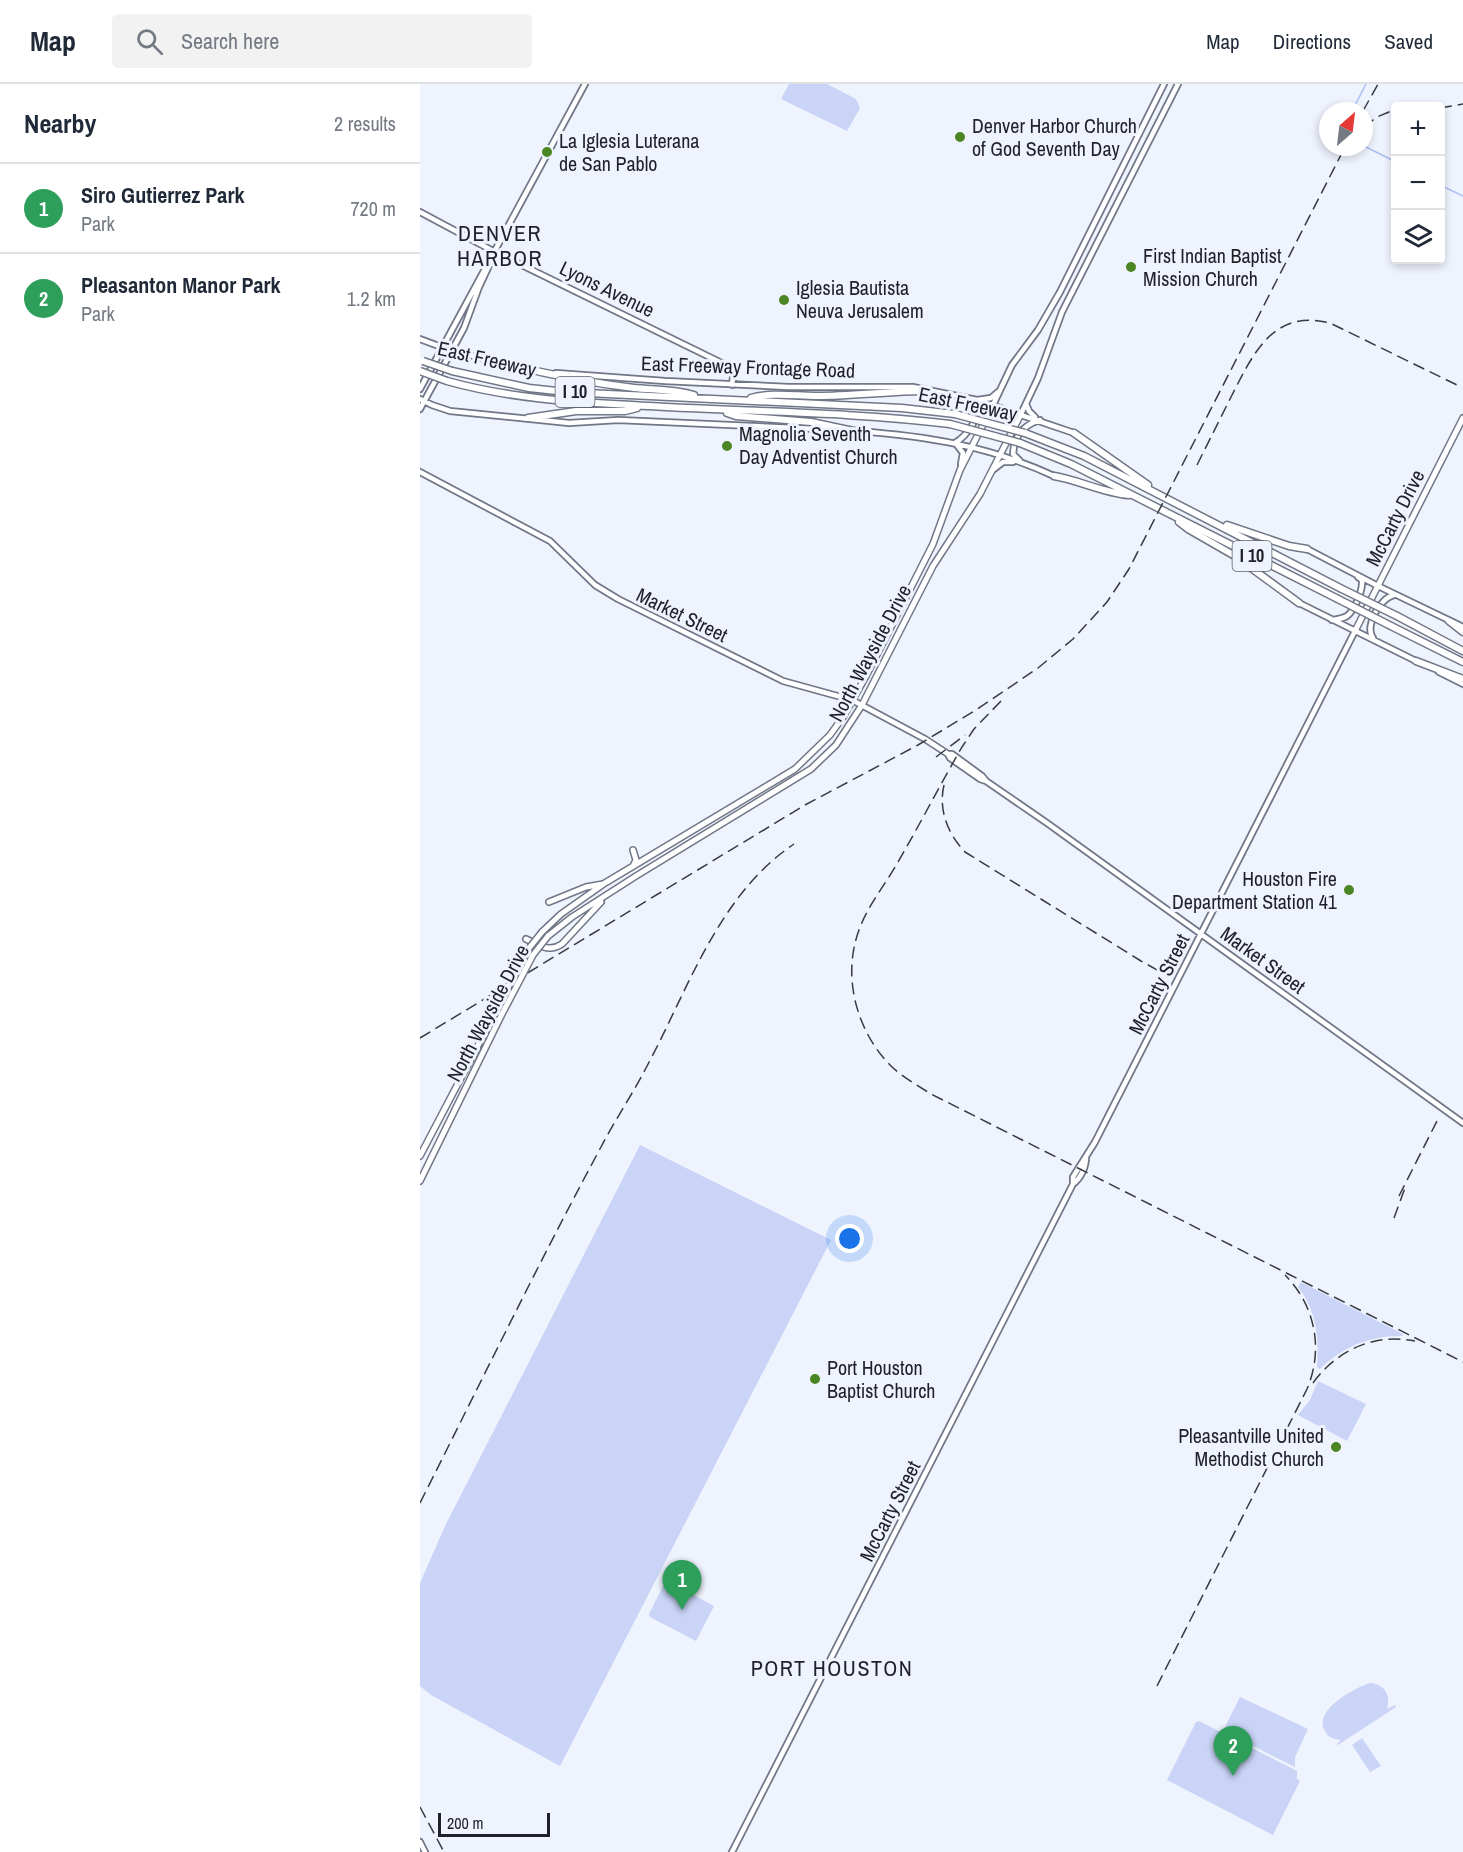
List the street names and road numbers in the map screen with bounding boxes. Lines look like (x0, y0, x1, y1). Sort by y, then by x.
street label: Lyons Avenue (555, 254, 659, 323)
street label: East Freeway (435, 334, 540, 383)
street label: East Freeway Frontage Road (640, 349, 856, 384)
road number: I 10 (556, 377, 594, 407)
street label: East Freeway (916, 380, 1021, 427)
street label: McCarty Drive (1359, 465, 1430, 571)
road number: I 10 (1232, 541, 1272, 571)
street label: North Wayside Drive (822, 579, 917, 726)
street label: Market Street (632, 581, 733, 648)
street label: Market Street (1216, 920, 1311, 1000)
street label: McCarty Street (1122, 929, 1196, 1039)
street label: North Wayside Drive (440, 939, 535, 1086)
street label: McCarty Street (853, 1456, 927, 1566)

